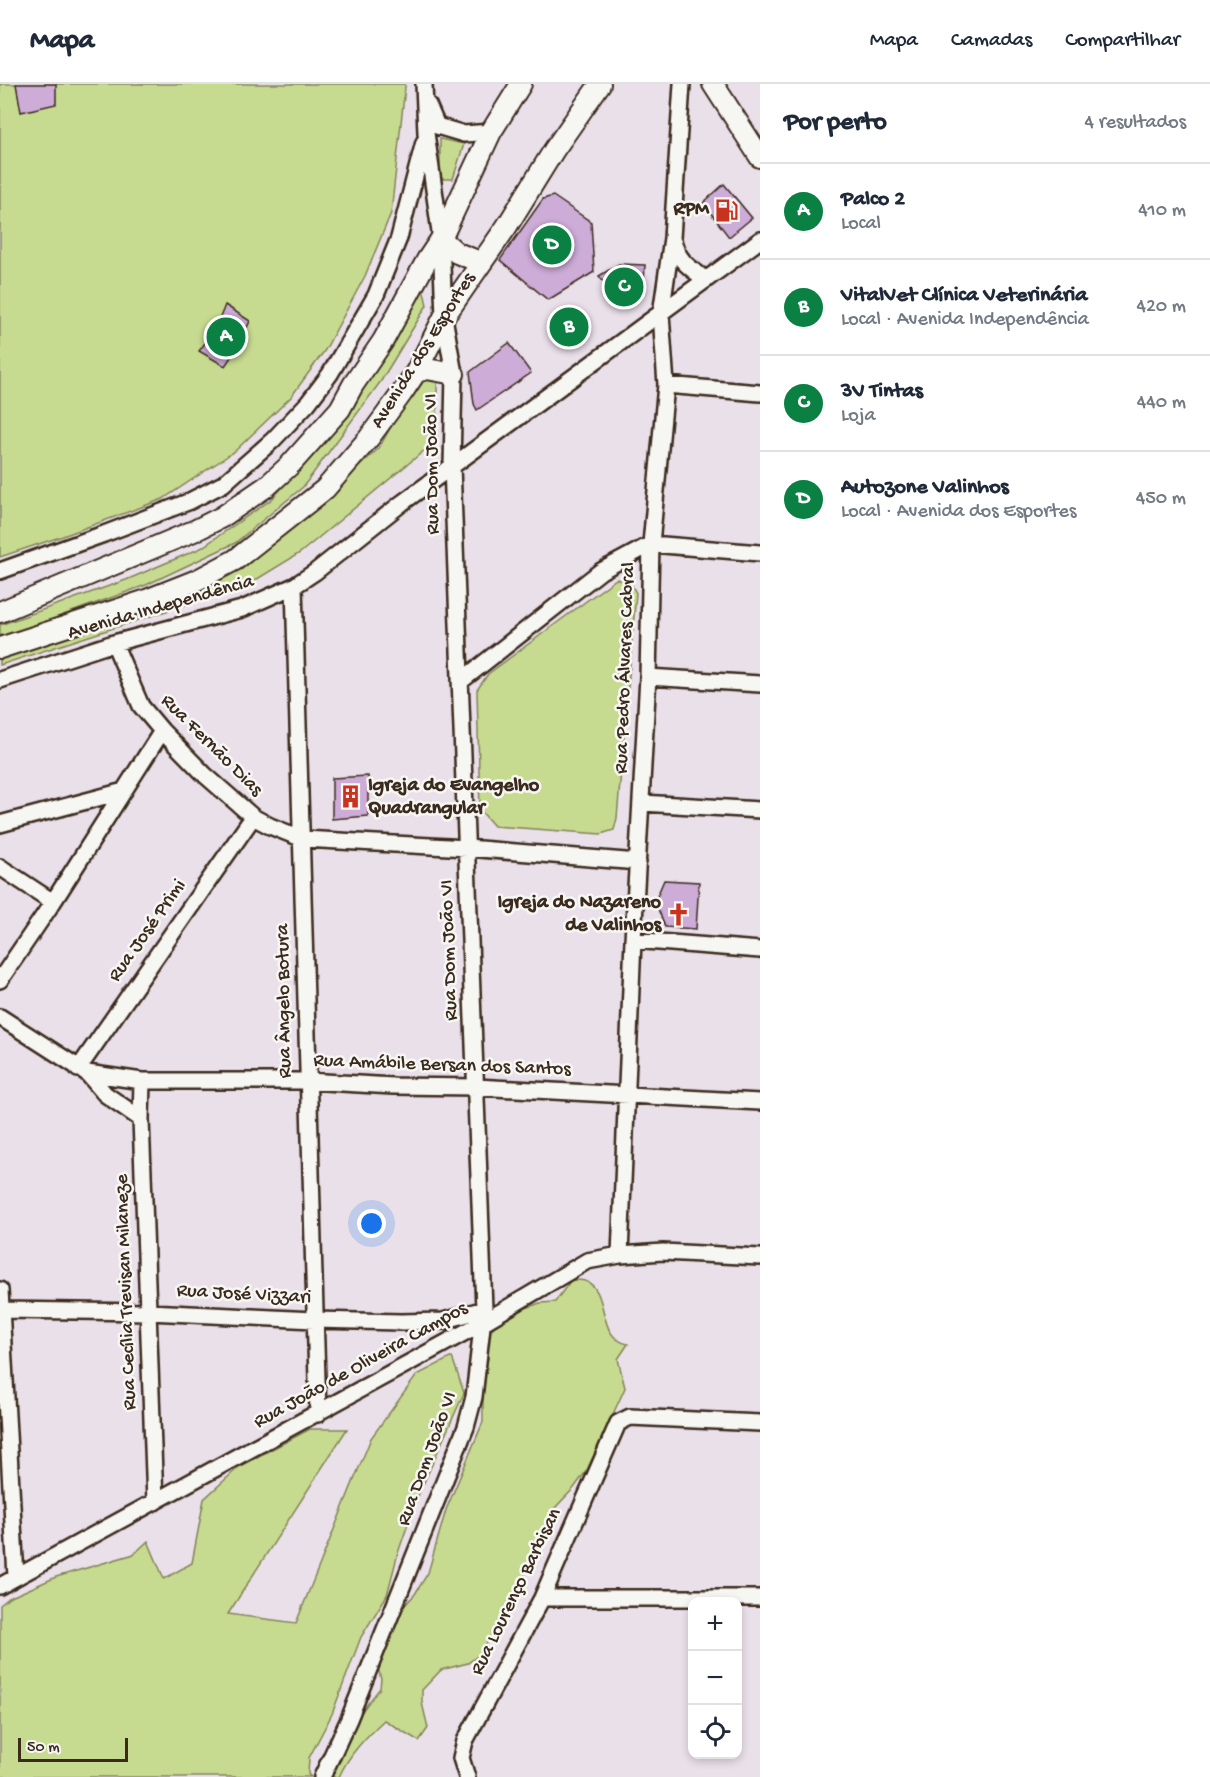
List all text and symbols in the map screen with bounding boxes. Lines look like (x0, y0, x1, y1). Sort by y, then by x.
text: Mapa (30, 25, 94, 58)
text: Mapa (870, 29, 918, 54)
text: Camadas (951, 29, 1032, 54)
text: Compartilhar (1065, 29, 1180, 54)
text: Por perto (784, 108, 887, 139)
text: 4 resultados (1085, 112, 1186, 135)
text: Palco 2 (841, 187, 905, 213)
fuel station icon: RPM (714, 197, 740, 223)
place label: RPM (673, 199, 710, 222)
text: A (798, 200, 809, 223)
text: 410 m (1138, 200, 1186, 223)
text: Local (841, 213, 881, 236)
pin: D (532, 222, 572, 268)
pin: C (604, 264, 644, 310)
street label: Avenida dos Esportes (367, 268, 482, 433)
text: VitalVet Clínica Veterinária (841, 283, 1087, 309)
text: B (798, 296, 809, 319)
text: 420 m (1136, 296, 1186, 319)
pin: B (550, 304, 588, 350)
text: Local · Avenida Independência (841, 309, 1089, 332)
pin: A (206, 314, 246, 360)
text: 3V Tintas (841, 379, 923, 405)
text: C (798, 392, 809, 415)
text: 440 m (1137, 392, 1186, 415)
street label: Rua Dom João VI (420, 393, 446, 535)
text: Loja (841, 405, 876, 428)
text: Autozone Valinhos (841, 475, 1009, 501)
text: D (797, 488, 810, 511)
text: 450 m (1136, 488, 1186, 511)
text: Local · Avenida dos Esportes (841, 501, 1076, 524)
street label: Rua Pedro Álvares Cabral (609, 562, 641, 774)
street label: Avenida Independência (65, 570, 257, 646)
street label: Rua Fernão Dias (155, 690, 267, 802)
place label: Igreja do Evangelho Quadrangular (368, 775, 540, 821)
building icon: Igreja do Evangelho Quadrangular (337, 784, 363, 810)
street label: Rua José Primi (104, 875, 192, 987)
street label: Rua Dom João VI (436, 879, 464, 1021)
place label: Igreja do Nazareno de Valinhos (498, 892, 663, 938)
church icon: Igreja do Nazareno de Valinhos (666, 901, 692, 927)
street label: Rua Ângelo Botura (271, 923, 298, 1078)
street label: Rua Amábile Bersan dos Santos (313, 1050, 572, 1082)
street label: Rua Cecília Trevisan Milaneze (111, 1173, 143, 1410)
your location (357, 1209, 386, 1238)
street label: Rua José Vizzari (176, 1280, 312, 1310)
street label: Rua João de Oliveira Campos (250, 1297, 472, 1434)
street label: Rua Dom João VI (393, 1389, 463, 1529)
street label: Rua Lourenço Barbisan (467, 1504, 568, 1679)
map controls (688, 1597, 742, 1759)
button: + (688, 1597, 742, 1651)
button: − (688, 1651, 742, 1705)
button: locate (688, 1705, 742, 1759)
scale bar (18, 1735, 128, 1762)
text: 50 m (27, 1739, 60, 1758)

